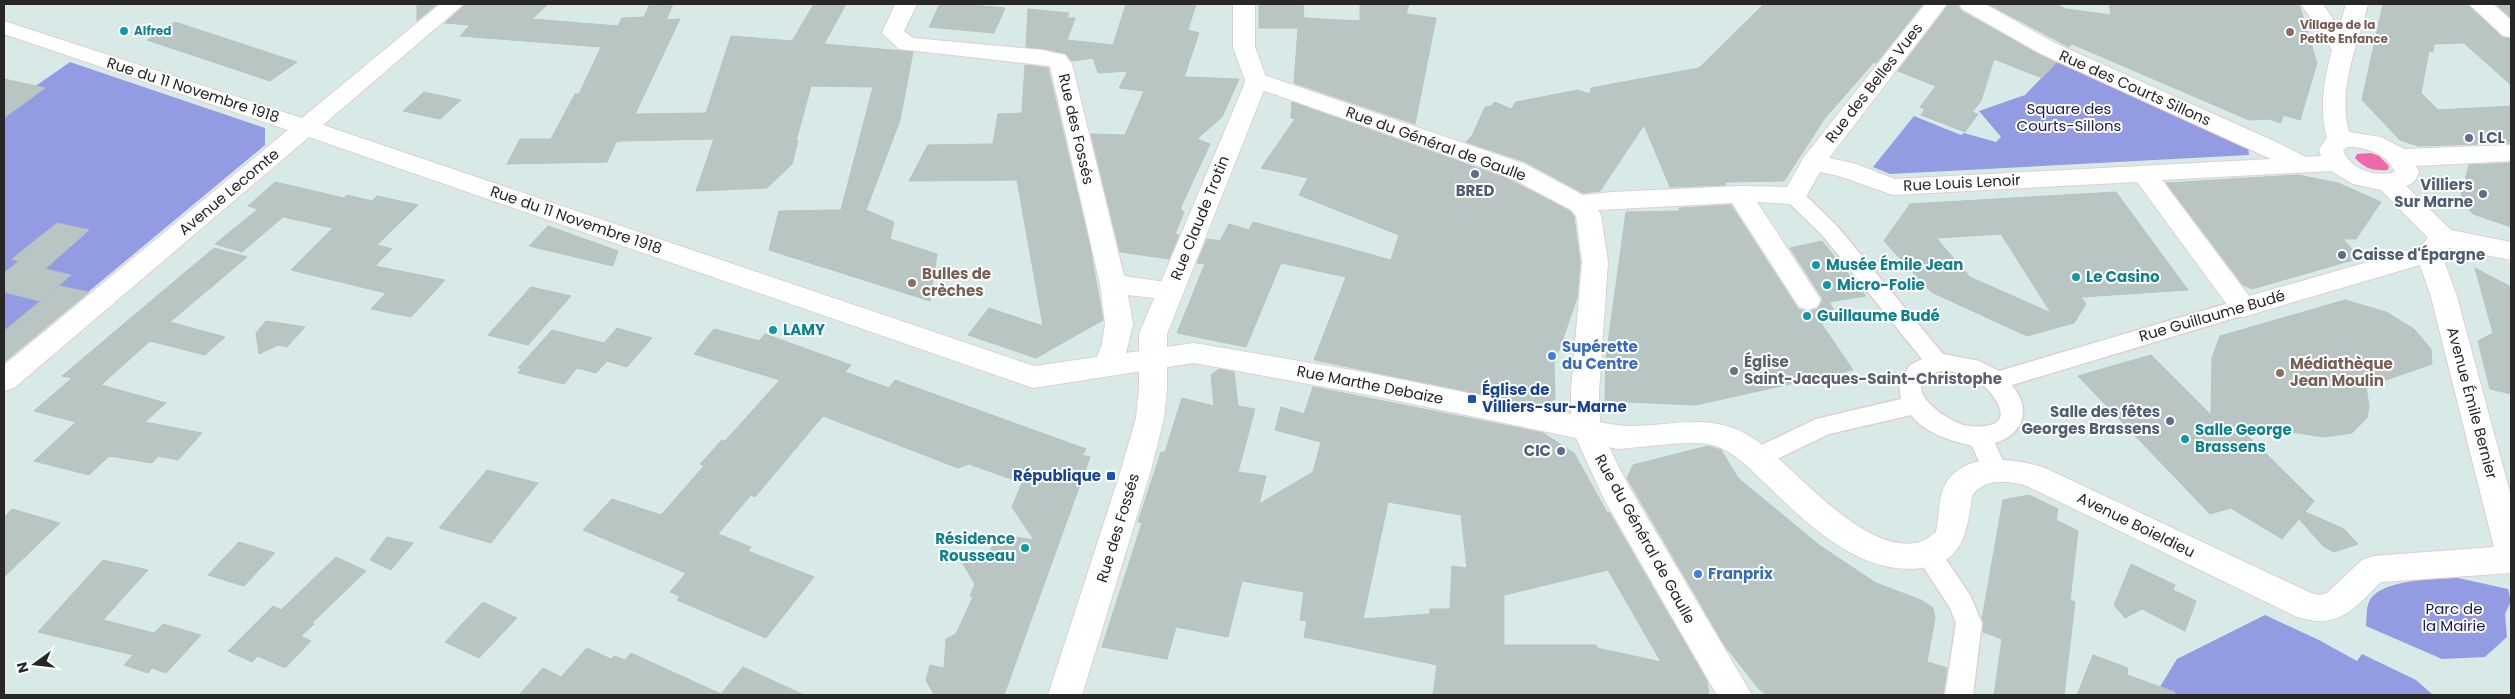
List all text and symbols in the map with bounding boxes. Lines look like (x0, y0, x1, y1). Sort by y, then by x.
place label: Village de la Petite Enfance (2300, 16, 2388, 47)
street label: Rue des Belles Vues (1820, 18, 1927, 147)
place label: Alfred (134, 22, 171, 39)
marker: Alfred (118, 25, 130, 37)
marker: Village de la Petite Enfance (2284, 26, 2296, 38)
street label: Rue des Courts Sillons (2056, 45, 2214, 131)
street label: Rue du 11 Novembre 1918 (104, 52, 282, 127)
street label: Rue des Fossés (1054, 71, 1099, 187)
park label: Square des Courts-Sillons (2017, 98, 2122, 136)
street label: Rue du Général de Gaulle (1343, 101, 1529, 186)
place label: LCL (2479, 127, 2505, 148)
marker: LCL (2463, 132, 2475, 144)
street label: Avenue Lecomte (174, 143, 283, 240)
street label: Rue Claude Trotin (1165, 152, 1234, 283)
marker: BRED (1469, 168, 1481, 180)
street label: Rue Louis Lenoir (1903, 169, 2022, 196)
place label: Villiers Sur Marne (2394, 174, 2473, 212)
street label: Rue du 11 Novembre 1918 (488, 180, 665, 259)
place label: BRED (1456, 180, 1494, 201)
marker: Villiers Sur Marne (2477, 188, 2489, 200)
place label: Caisse d'Épargne (2352, 244, 2485, 265)
marker: Caisse d'Épargne (2336, 249, 2348, 261)
place label: Musée Émile Jean (1826, 254, 1963, 275)
marker: Musée Émile Jean (1810, 259, 1822, 271)
place label: Bulles de crèches (922, 263, 991, 301)
place label: Le Casino (2086, 266, 2160, 287)
marker: Le Casino (2070, 271, 2082, 283)
place label: Micro-Folie (1837, 274, 1925, 295)
marker: Bulles de crèches (906, 277, 918, 289)
marker: Micro-Folie (1821, 279, 1833, 291)
street label: Rue Guillaume Budé (2136, 285, 2287, 346)
place label: Guillaume Budé (1817, 305, 1940, 326)
marker: Guillaume Budé (1801, 310, 1813, 322)
place label: LAMY (783, 319, 825, 340)
marker: LAMY (767, 324, 779, 336)
street label: Avenue Émile Bernier (2442, 325, 2503, 482)
place label: Supérette du Centre (1562, 336, 1638, 374)
marker: Supérette du Centre (1546, 350, 1558, 362)
place label: Église Saint-Jacques-Saint-Christophe (1744, 351, 2002, 389)
place label: Médiathèque Jean Moulin (2290, 353, 2393, 391)
street label: Rue Marthe Debaize (1295, 360, 1445, 409)
marker: Église Saint-Jacques-Saint-Christophe (1728, 365, 1740, 377)
marker: Médiathèque Jean Moulin (2274, 367, 2286, 379)
place label: Église de Villiers-sur-Marne (1482, 379, 1627, 417)
marker: Église de Villiers-sur-Marne (1466, 393, 1478, 405)
place label: Salle des fêtes Georges Brassens (2021, 401, 2160, 439)
marker: Salle des fêtes Georges Brassens (2164, 415, 2176, 427)
place label: Salle George Brassens (2195, 419, 2292, 457)
marker: Salle George Brassens (2179, 433, 2191, 445)
place label: CIC (1524, 440, 1551, 461)
marker: CIC (1555, 445, 1567, 457)
street label: Rue du Général de Gaulle (1590, 450, 1701, 627)
place label: République (1013, 465, 1101, 486)
street label: Rue des Fossés (1091, 470, 1144, 585)
marker: République (1105, 470, 1117, 482)
street label: Avenue Boieldieu (2074, 487, 2199, 562)
place label: Résidence Rousseau (935, 528, 1015, 566)
marker: Résidence Rousseau (1019, 542, 1031, 554)
place label: Franprix (1708, 563, 1773, 584)
marker: Franprix (1692, 568, 1704, 580)
park label: Parc de la Mairie (2422, 598, 2486, 636)
north arrow (10, 639, 60, 689)
text: N (11, 660, 33, 675)

